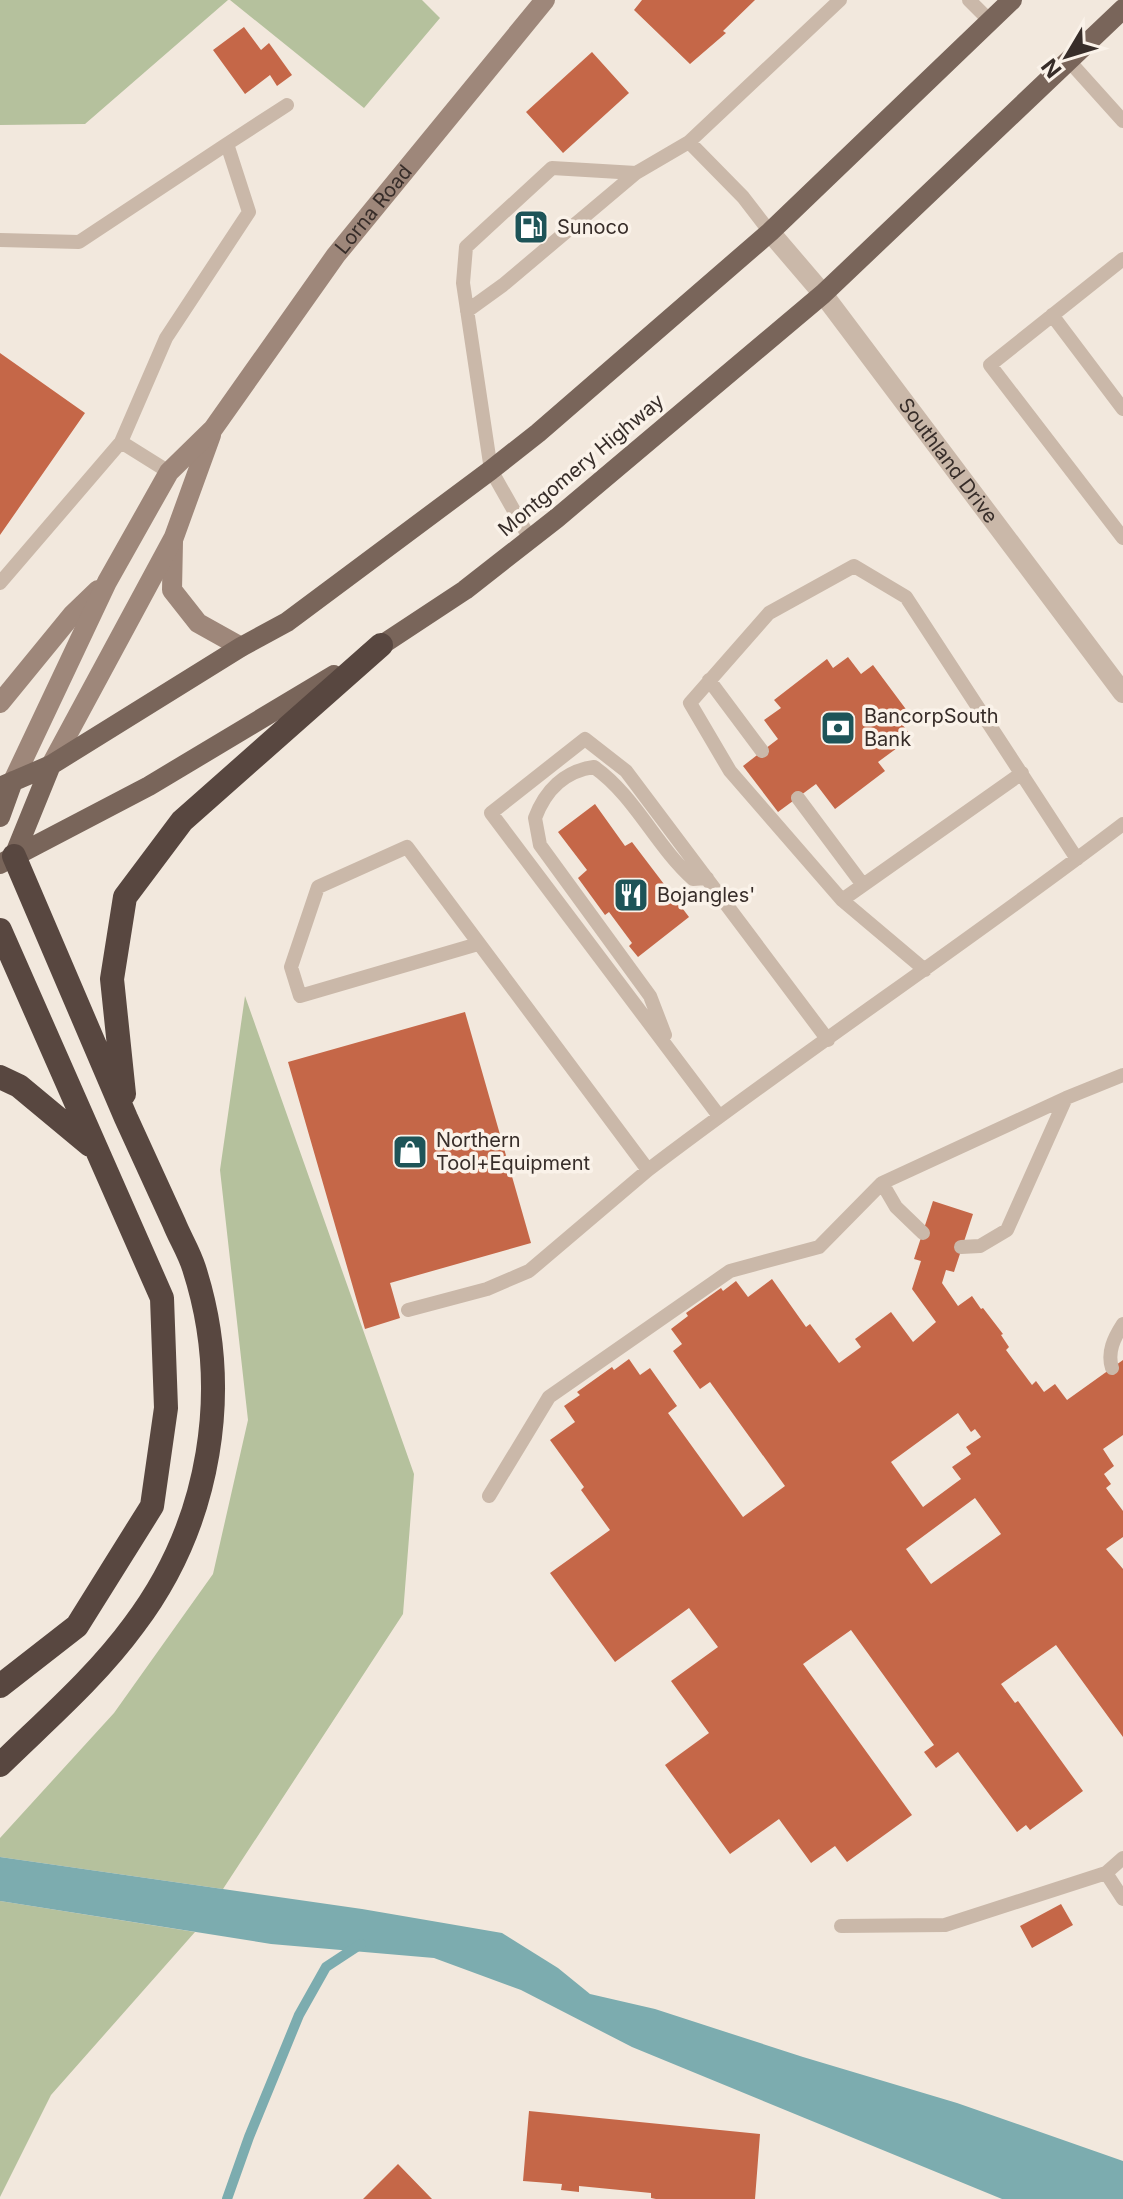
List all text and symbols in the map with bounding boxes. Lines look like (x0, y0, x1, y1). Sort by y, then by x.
north arrow (1027, 16, 1107, 96)
text: N (1036, 54, 1067, 83)
street label: Lorna Road (330, 160, 417, 259)
fuel station icon: Sunoco (512, 208, 550, 246)
place label: Sunoco (557, 215, 629, 239)
street label: Montgomery Highway (493, 389, 669, 541)
street label: Southland Drive (893, 393, 1003, 528)
place label: BancorpSouth Bank (864, 704, 999, 751)
bank icon: BancorpSouth Bank (819, 709, 857, 747)
restaurant icon: Bojangles' (612, 876, 650, 914)
place label: Bojangles' (657, 883, 755, 907)
place label: Northern Tool+Equipment (436, 1128, 591, 1175)
shop icon: Northern Tool+Equipment (391, 1133, 429, 1171)

